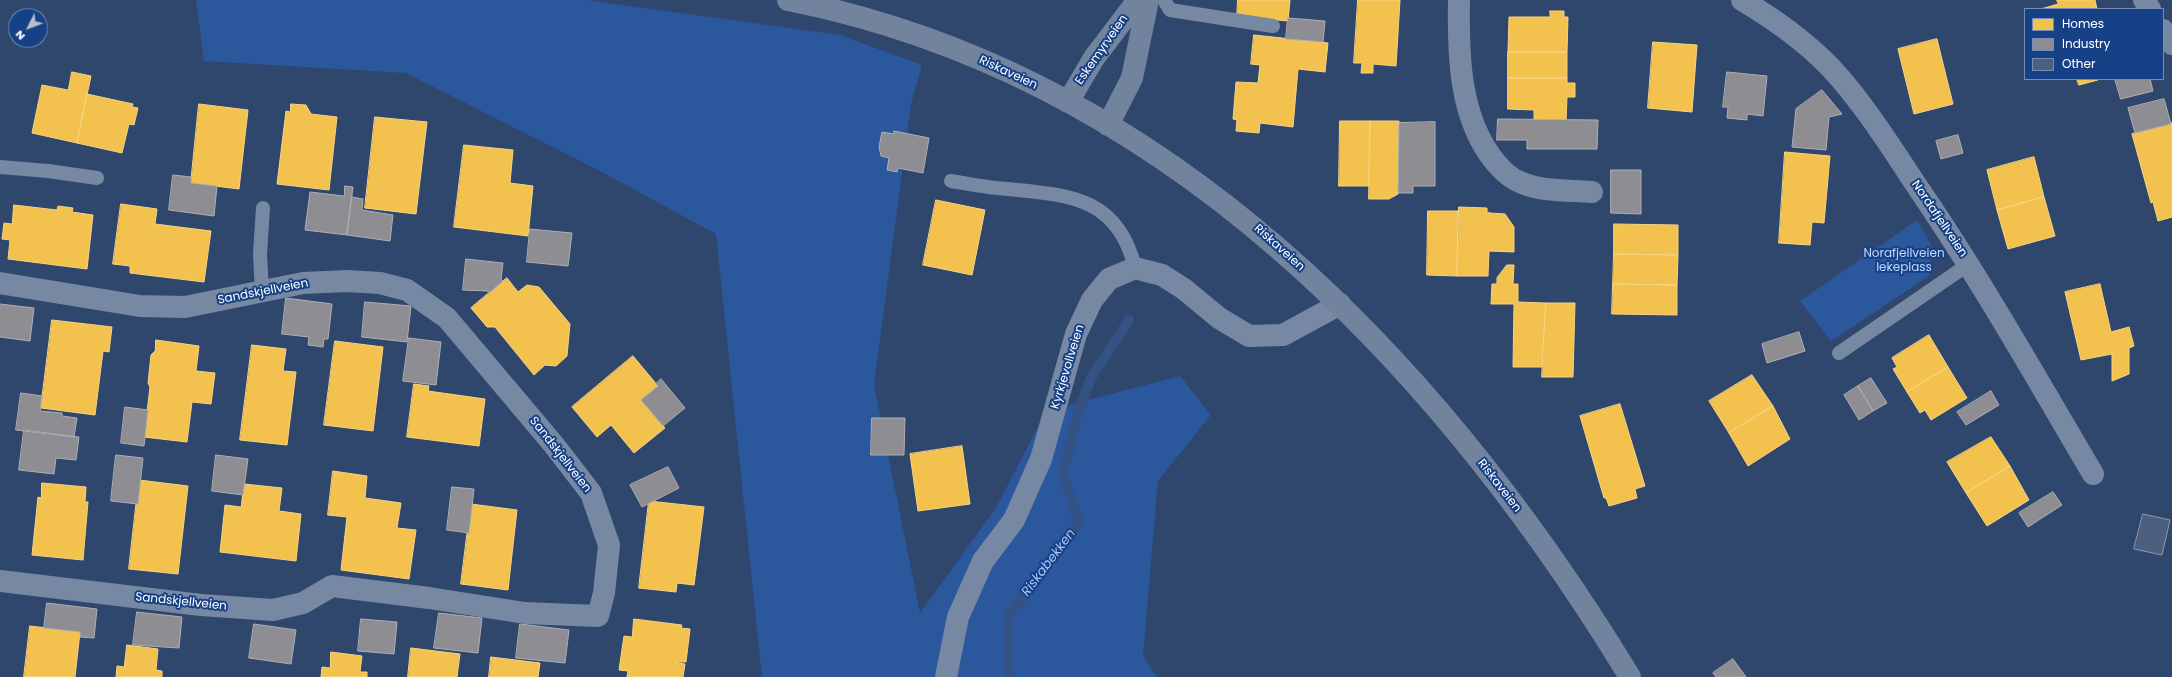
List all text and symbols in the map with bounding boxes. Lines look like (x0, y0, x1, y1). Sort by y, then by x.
north arrow (8, 8, 48, 48)
legend (2024, 8, 2164, 80)
street label: Eskemyrveien (1073, 12, 1131, 88)
text: Homes (2062, 15, 2104, 32)
text: N (11, 27, 29, 44)
text: Industry (2062, 35, 2110, 52)
street label: Riskaveien (976, 53, 1040, 93)
text: Other (2062, 55, 2095, 72)
street label: Nordafjellveien (1908, 178, 1970, 260)
street label: Riskaveien (1251, 222, 1307, 274)
park label: Norafjellveien lekeplass (1863, 247, 1945, 275)
street label: Sandskjellveien (216, 276, 310, 308)
street label: Kyrkjevollveien (1048, 323, 1088, 411)
street label: Sandskjellveien (526, 414, 594, 496)
street label: Riskaveien (1474, 457, 1524, 515)
water label: Riskabekken (1019, 526, 1079, 600)
street label: Sandskjellveien (135, 590, 227, 614)

